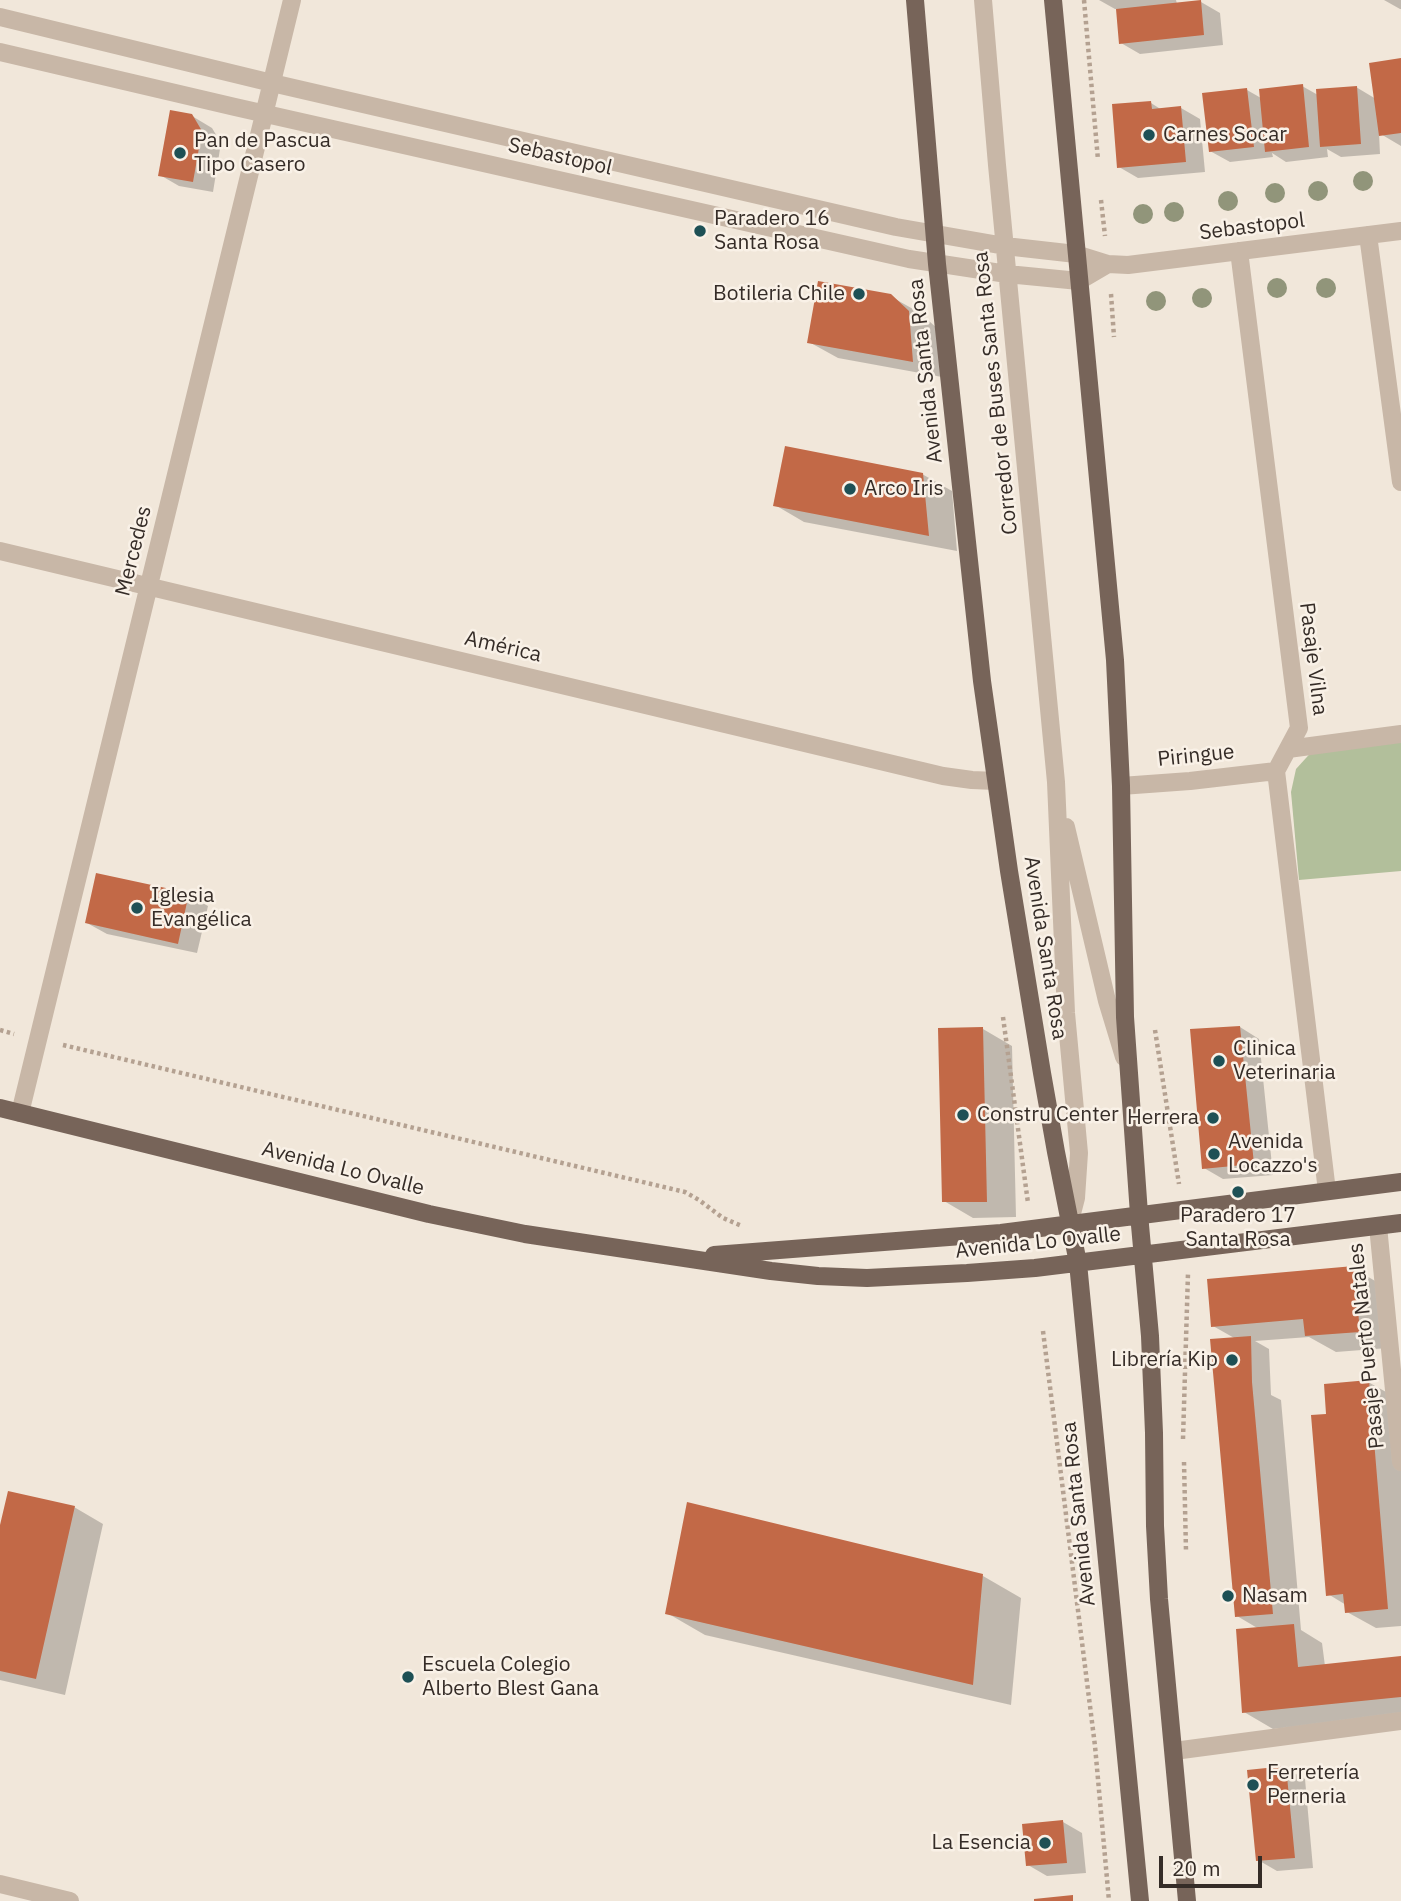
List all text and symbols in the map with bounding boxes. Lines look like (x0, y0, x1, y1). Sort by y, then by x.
place label: Carnes Socar (1163, 122, 1287, 148)
marker: Carnes Socar (1141, 127, 1157, 143)
place label: Pan de Pascua Tipo Casero (194, 128, 331, 178)
street label: Sebastopol (506, 133, 614, 181)
marker: Pan de Pascua Tipo Casero (172, 145, 188, 161)
place label: Paradero 16 Santa Rosa (714, 206, 830, 256)
street label: Sebastopol (1198, 208, 1306, 246)
marker: Paradero 16 Santa Rosa (692, 223, 708, 239)
street label: Corredor de Buses Santa Rosa (969, 250, 1023, 536)
street label: Avenida Santa Rosa (904, 277, 948, 465)
place label: Botileria Chile (713, 281, 845, 307)
marker: Botileria Chile (851, 286, 867, 302)
place label: Arco Iris (864, 476, 944, 502)
marker: Arco Iris (842, 481, 858, 497)
street label: Mercedes (111, 503, 157, 599)
street label: Pasaje Vilna (1294, 601, 1332, 717)
street label: América (462, 626, 544, 668)
street label: Piringue (1156, 739, 1236, 773)
street label: Avenida Santa Rosa (1018, 854, 1072, 1042)
place label: Iglesia Evangélica (151, 883, 252, 933)
marker: Iglesia Evangélica (129, 900, 145, 916)
place label: Clinica Veterinaria (1233, 1036, 1336, 1086)
marker: Clinica Veterinaria (1211, 1053, 1227, 1069)
place label: Constru Center (977, 1102, 1119, 1128)
place label: Herrera (1127, 1105, 1199, 1131)
marker: Constru Center (955, 1107, 971, 1123)
marker: Herrera (1205, 1110, 1221, 1126)
place label: Avenida Locazzo's (1228, 1129, 1318, 1179)
street label: Avenida Lo Ovalle (259, 1137, 427, 1201)
marker: Avenida Locazzo's (1206, 1146, 1222, 1162)
marker: Paradero 17 Santa Rosa (1230, 1184, 1246, 1200)
place label: Paradero 17 Santa Rosa (1180, 1203, 1296, 1253)
street label: Avenida Lo Ovalle (954, 1222, 1122, 1264)
street label: Pasaje Puerto Natales (1344, 1242, 1390, 1450)
place label: Librería Kip (1111, 1347, 1218, 1373)
marker: Librería Kip (1224, 1352, 1240, 1368)
street label: Avenida Santa Rosa (1057, 1420, 1101, 1608)
place label: Nasam (1242, 1583, 1308, 1609)
marker: Nasam (1220, 1588, 1236, 1604)
place label: Escuela Colegio Alberto Blest Gana (422, 1652, 599, 1702)
marker: Escuela Colegio Alberto Blest Gana (400, 1669, 416, 1685)
place label: Ferretería Perneria (1267, 1760, 1360, 1810)
marker: Ferretería Perneria (1245, 1777, 1261, 1793)
place label: La Esencia (931, 1830, 1031, 1856)
marker: La Esencia (1037, 1835, 1053, 1851)
scale bar (1163, 1842, 1266, 1886)
text: 20 m (1172, 1854, 1221, 1882)

